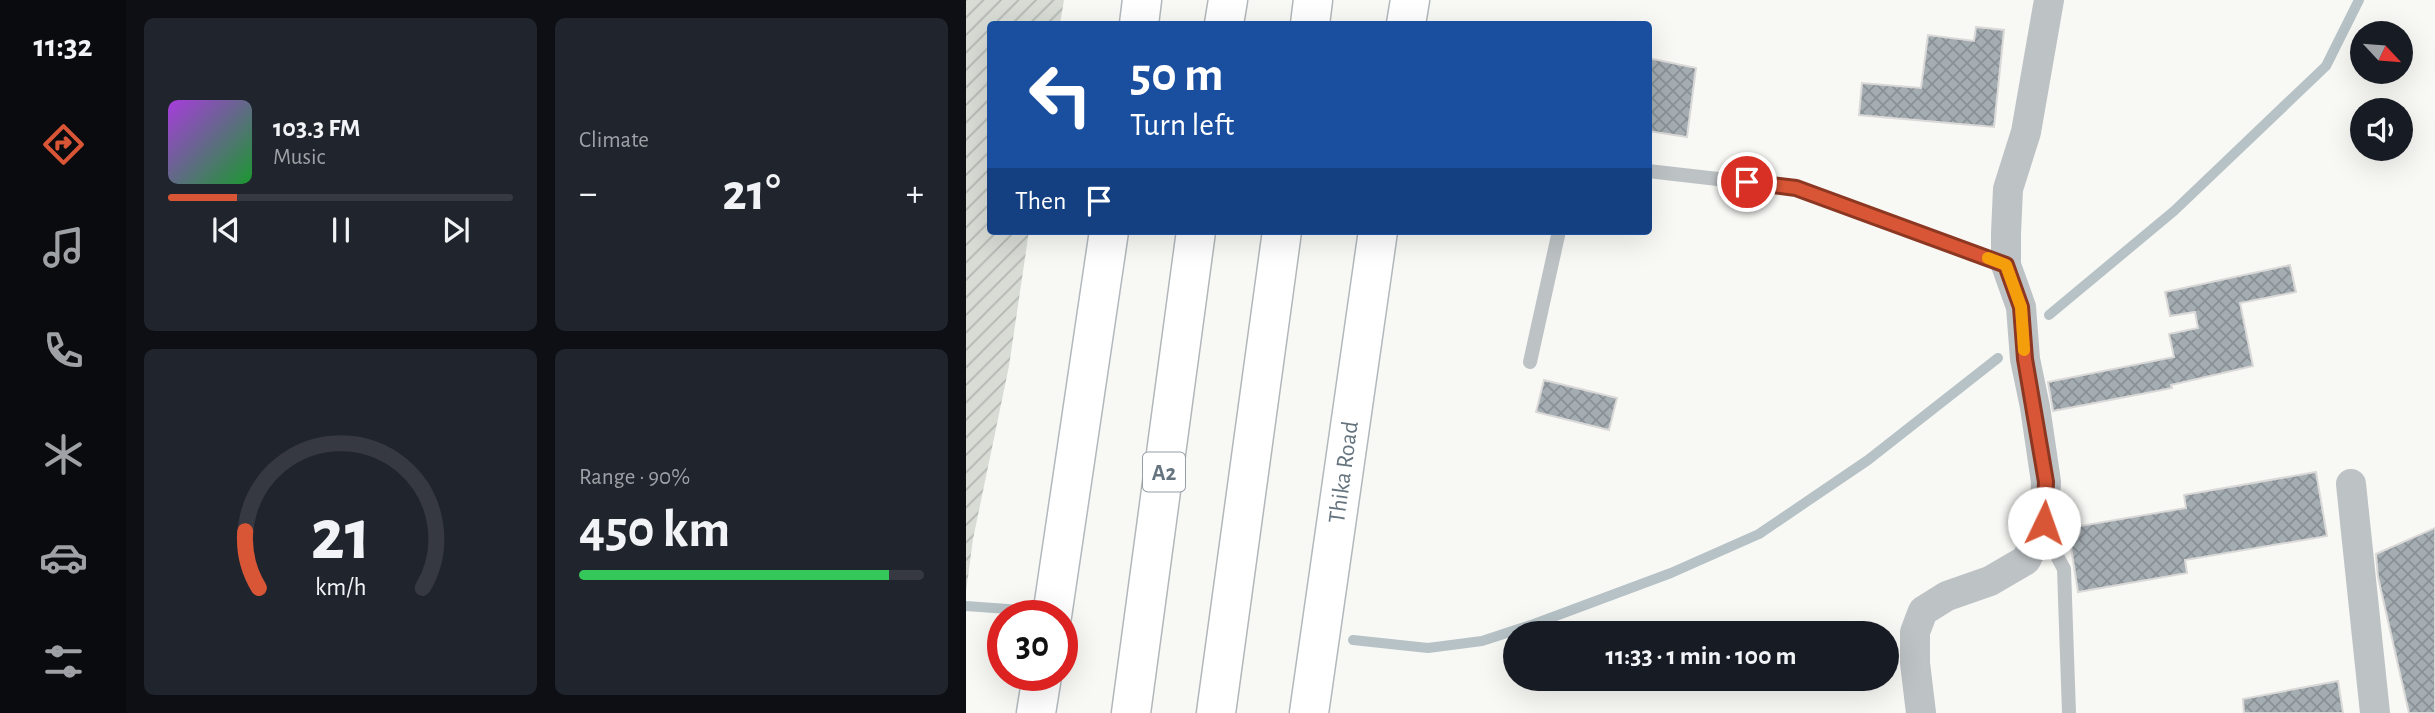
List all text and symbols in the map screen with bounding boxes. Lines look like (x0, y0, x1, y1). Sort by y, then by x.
north arrow (2350, 21, 2413, 84)
map controls (2350, 21, 2413, 161)
text: 11:32 (33, 30, 93, 62)
icon: left (1015, 49, 1106, 140)
text: 50 m (1130, 51, 1224, 100)
button: sound (2350, 98, 2413, 161)
text: Turn left (1130, 109, 1234, 141)
text: 103.3 FM (273, 115, 361, 141)
icon: directions (39, 120, 88, 169)
text: Climate (579, 129, 649, 152)
text: Music (273, 146, 325, 169)
pin (1717, 152, 1777, 212)
icon: arrive (1728, 163, 1766, 201)
text: 21° (722, 167, 781, 219)
text: − (579, 175, 597, 213)
text: + (906, 175, 924, 213)
icon: arrive (1080, 182, 1118, 220)
text: Then (1015, 188, 1066, 214)
icon: previous (207, 211, 245, 249)
icon: pause (322, 211, 360, 249)
icon: next (437, 211, 475, 249)
icon: music (39, 223, 88, 272)
icon: phone (39, 326, 88, 375)
street label: Thika Road (1325, 419, 1363, 525)
icon: climate (39, 430, 88, 479)
road number: A2 (1143, 452, 1185, 492)
text: Range · 90% (579, 466, 690, 489)
position arrow (2007, 486, 2081, 560)
text: 21 (310, 500, 371, 573)
text: 450 km (579, 504, 730, 556)
icon: car (39, 533, 88, 582)
text: km/h (315, 575, 366, 600)
speed limit sign: 30 (987, 600, 1078, 691)
icon: filters (39, 637, 88, 686)
text: 11:33 · 1 min · 100 m (1606, 643, 1796, 669)

